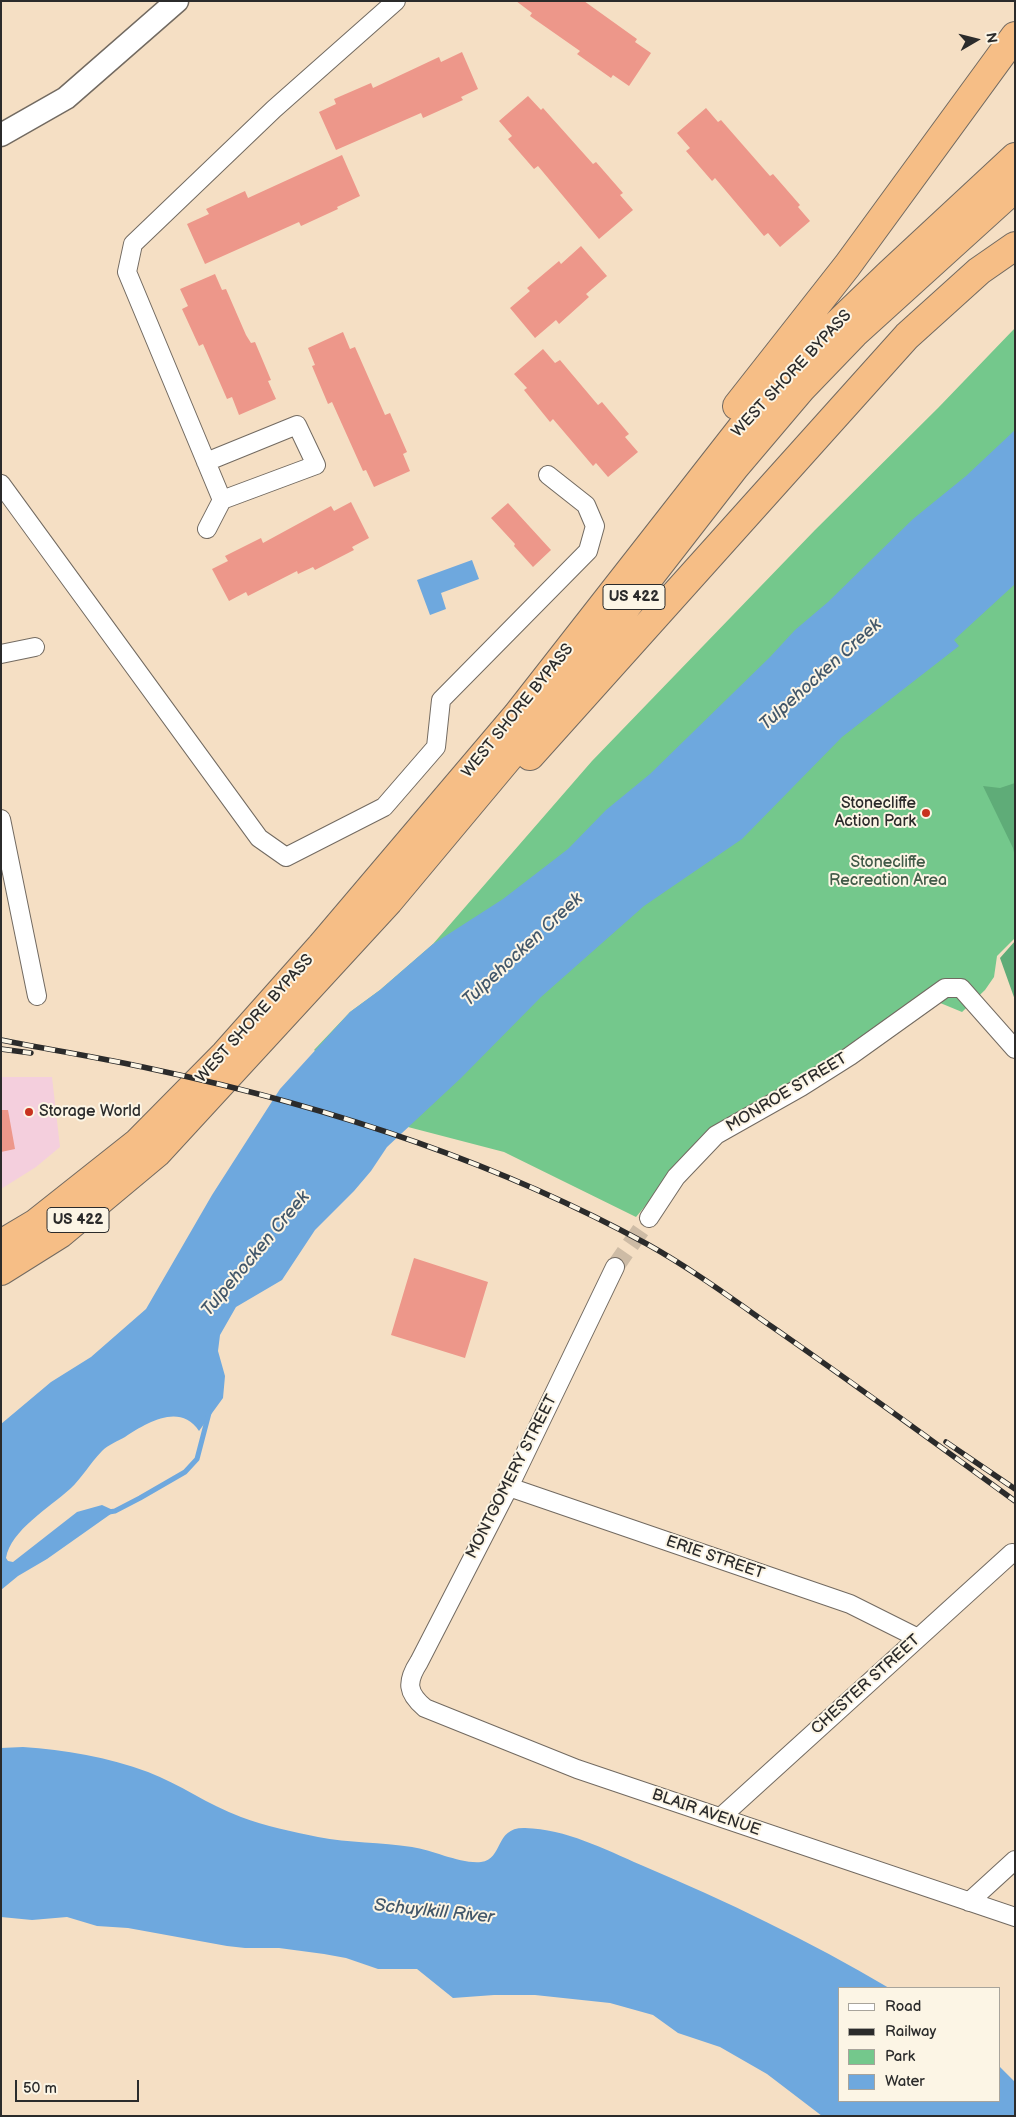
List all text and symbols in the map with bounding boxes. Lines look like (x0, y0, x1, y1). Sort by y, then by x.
north arrow (951, 15, 1001, 65)
text: N (982, 31, 1000, 44)
street label: WEST SHORE BYPASS (728, 306, 856, 442)
road number: US 422 (603, 584, 665, 610)
water label: Tulpehocken Creek (756, 615, 886, 735)
street label: WEST SHORE BYPASS (458, 640, 578, 782)
place label: Stonecliffe Action Park (835, 794, 916, 832)
marker: Stonecliffe Action Park (920, 807, 932, 819)
park label: Stonecliffe Recreation Area (829, 853, 947, 891)
water label: Tulpehocken Creek (458, 889, 588, 1011)
street label: WEST SHORE BYPASS (192, 951, 318, 1087)
street label: MONROE STREET (723, 1049, 851, 1137)
place label: Storage World (39, 1102, 141, 1122)
marker: Storage World (23, 1106, 35, 1118)
water label: Tulpehocken Creek (197, 1187, 315, 1321)
road number: US 422 (47, 1208, 109, 1232)
street label: MONTGOMERY STREET (462, 1392, 562, 1562)
street label: ERIE STREET (663, 1532, 767, 1584)
street label: CHESTER STREET (808, 1631, 924, 1739)
street label: BLAIR AVENUE (649, 1785, 763, 1841)
water label: Schuylkill River (373, 1895, 495, 1929)
legend (838, 1987, 1001, 2102)
text: Road (885, 1997, 921, 2016)
text: Railway (885, 2022, 936, 2041)
text: Park (885, 2047, 915, 2066)
scale bar (18, 2070, 141, 2102)
text: Water (885, 2072, 925, 2091)
text: 50 m (23, 2079, 57, 2098)

